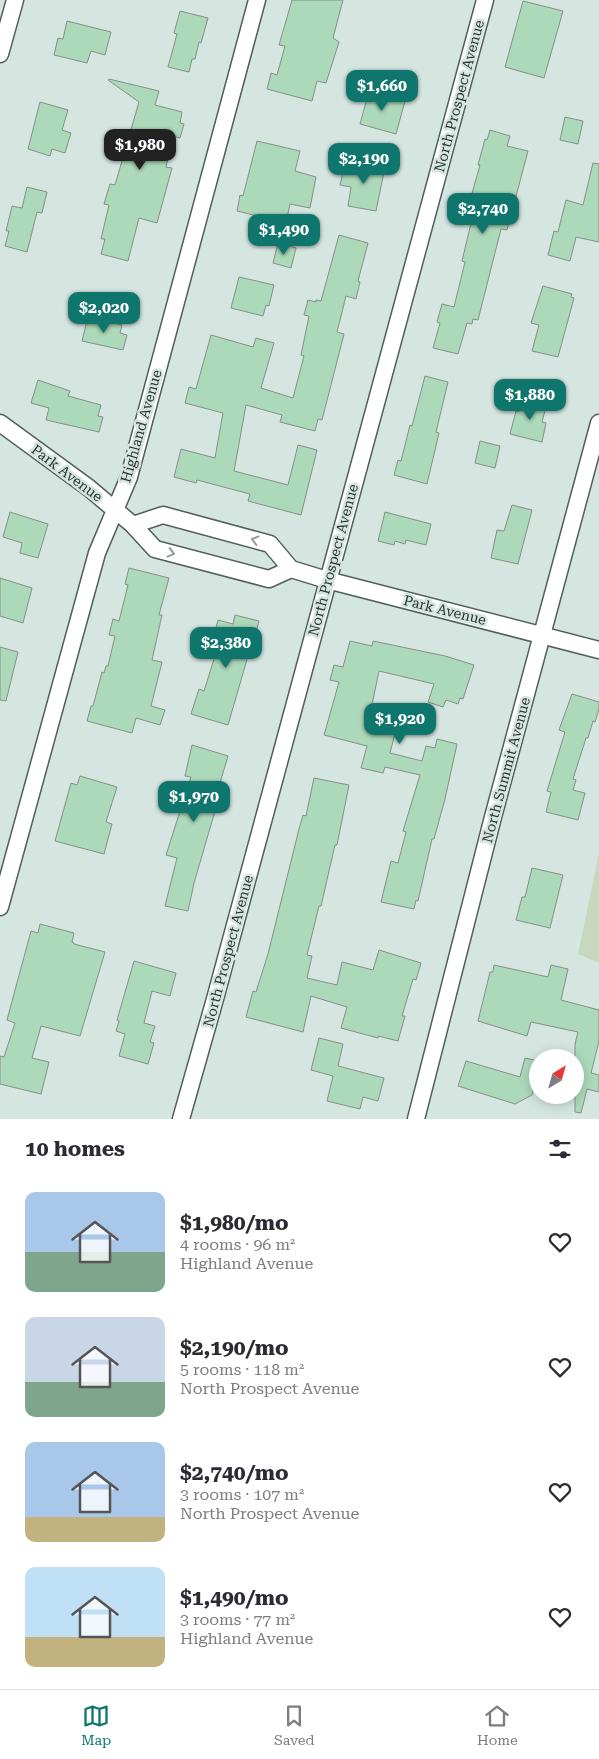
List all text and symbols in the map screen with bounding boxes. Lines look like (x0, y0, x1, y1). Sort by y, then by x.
street label: North Prospect Avenue (431, 18, 487, 174)
pin: $1,660 (341, 70, 423, 112)
text: $1,660 (357, 76, 407, 95)
pin: $1,980 (99, 128, 181, 171)
text: $1,980 (115, 135, 165, 154)
pin: $2,190 (323, 142, 405, 185)
text: $2,190 (339, 149, 389, 168)
pin: $2,740 (442, 192, 524, 235)
text: $2,740 (458, 199, 508, 218)
pin: $1,490 (243, 214, 325, 256)
text: $1,490 (259, 220, 309, 239)
pin: $2,020 (63, 292, 145, 334)
text: $2,020 (79, 298, 129, 317)
street label: Highland Avenue (117, 367, 165, 484)
pin: $1,880 (489, 378, 571, 421)
text: $1,880 (505, 385, 555, 404)
street label: Park Avenue (28, 441, 106, 505)
street label: North Prospect Avenue (305, 482, 361, 638)
one-way arrow (251, 535, 259, 545)
one-way arrow (166, 548, 174, 558)
street label: Park Avenue (402, 592, 488, 628)
pin: $2,380 (185, 626, 267, 669)
text: $2,380 (201, 633, 251, 652)
street label: North Summit Avenue (479, 695, 533, 844)
pin: $1,920 (359, 702, 441, 745)
text: $1,920 (375, 709, 425, 728)
pin: $1,970 (153, 780, 235, 823)
text: $1,970 (169, 787, 219, 806)
street label: North Prospect Avenue (200, 873, 256, 1029)
north arrow (529, 1049, 584, 1104)
map controls (529, 1049, 584, 1104)
icon: filters (546, 1135, 574, 1163)
text: 10 homes (25, 1137, 125, 1161)
text: $1,980/mo (180, 1211, 289, 1235)
icon: home (65, 1212, 125, 1272)
icon: heart (546, 1228, 574, 1256)
text: 4 rooms · 96 m² (180, 1235, 295, 1254)
text: Highland Avenue (180, 1254, 313, 1273)
text: $2,190/mo (180, 1336, 289, 1360)
icon: home (65, 1337, 125, 1397)
icon: heart (546, 1353, 574, 1381)
text: 5 rooms · 118 m² (180, 1360, 304, 1379)
text: North Prospect Avenue (180, 1379, 359, 1398)
text: $2,740/mo (180, 1461, 289, 1485)
icon: home (65, 1462, 125, 1522)
icon: heart (546, 1478, 574, 1506)
text: 3 rooms · 107 m² (180, 1485, 304, 1504)
text: North Prospect Avenue (180, 1504, 359, 1523)
text: $1,490/mo (180, 1586, 289, 1610)
icon: home (65, 1587, 125, 1647)
icon: heart (546, 1603, 574, 1631)
text: 3 rooms · 77 m² (180, 1610, 295, 1629)
text: Highland Avenue (180, 1629, 313, 1648)
tab: Map (81, 1702, 111, 1748)
tab: Saved (274, 1702, 314, 1748)
tab: Home (477, 1702, 518, 1748)

